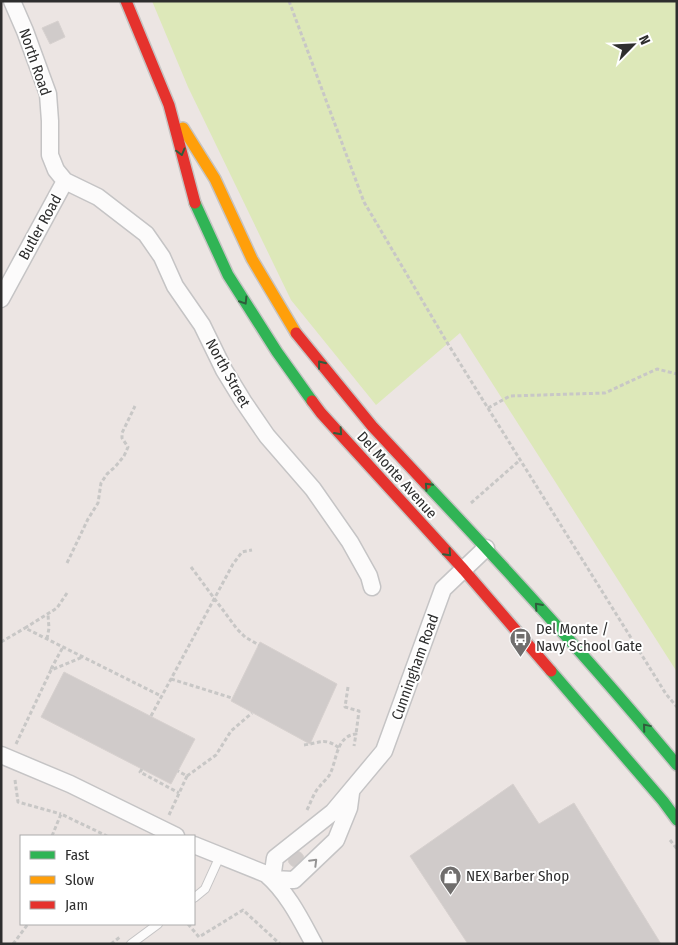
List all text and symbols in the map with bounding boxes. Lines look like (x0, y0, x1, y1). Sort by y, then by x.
north arrow (608, 20, 658, 70)
street label: North Road (15, 26, 55, 98)
text: N (635, 33, 654, 47)
one-way arrow (176, 147, 186, 155)
street label: Butler Road (15, 191, 65, 263)
one-way arrow (238, 295, 248, 304)
street label: North Street (202, 336, 254, 410)
one-way arrow (318, 361, 326, 370)
one-way arrow (333, 427, 342, 436)
street label: Del Monte Avenue (353, 428, 441, 522)
one-way arrow (425, 482, 434, 491)
one-way arrow (442, 547, 451, 556)
one-way arrow (535, 602, 544, 611)
street label: Cunningham Road (388, 612, 442, 722)
place label: Del Monte / Navy School Gate (536, 620, 642, 655)
bus stop icon: Del Monte / Navy School Gate (508, 626, 532, 657)
one-way arrow (643, 724, 651, 733)
legend (20, 835, 195, 925)
text: Fast (65, 846, 89, 864)
one-way arrow (308, 859, 317, 868)
shop icon: NEX Barber Shop (438, 864, 462, 895)
place label: NEX Barber Shop (466, 867, 569, 885)
text: Slow (65, 871, 94, 889)
text: Jam (65, 896, 88, 914)

